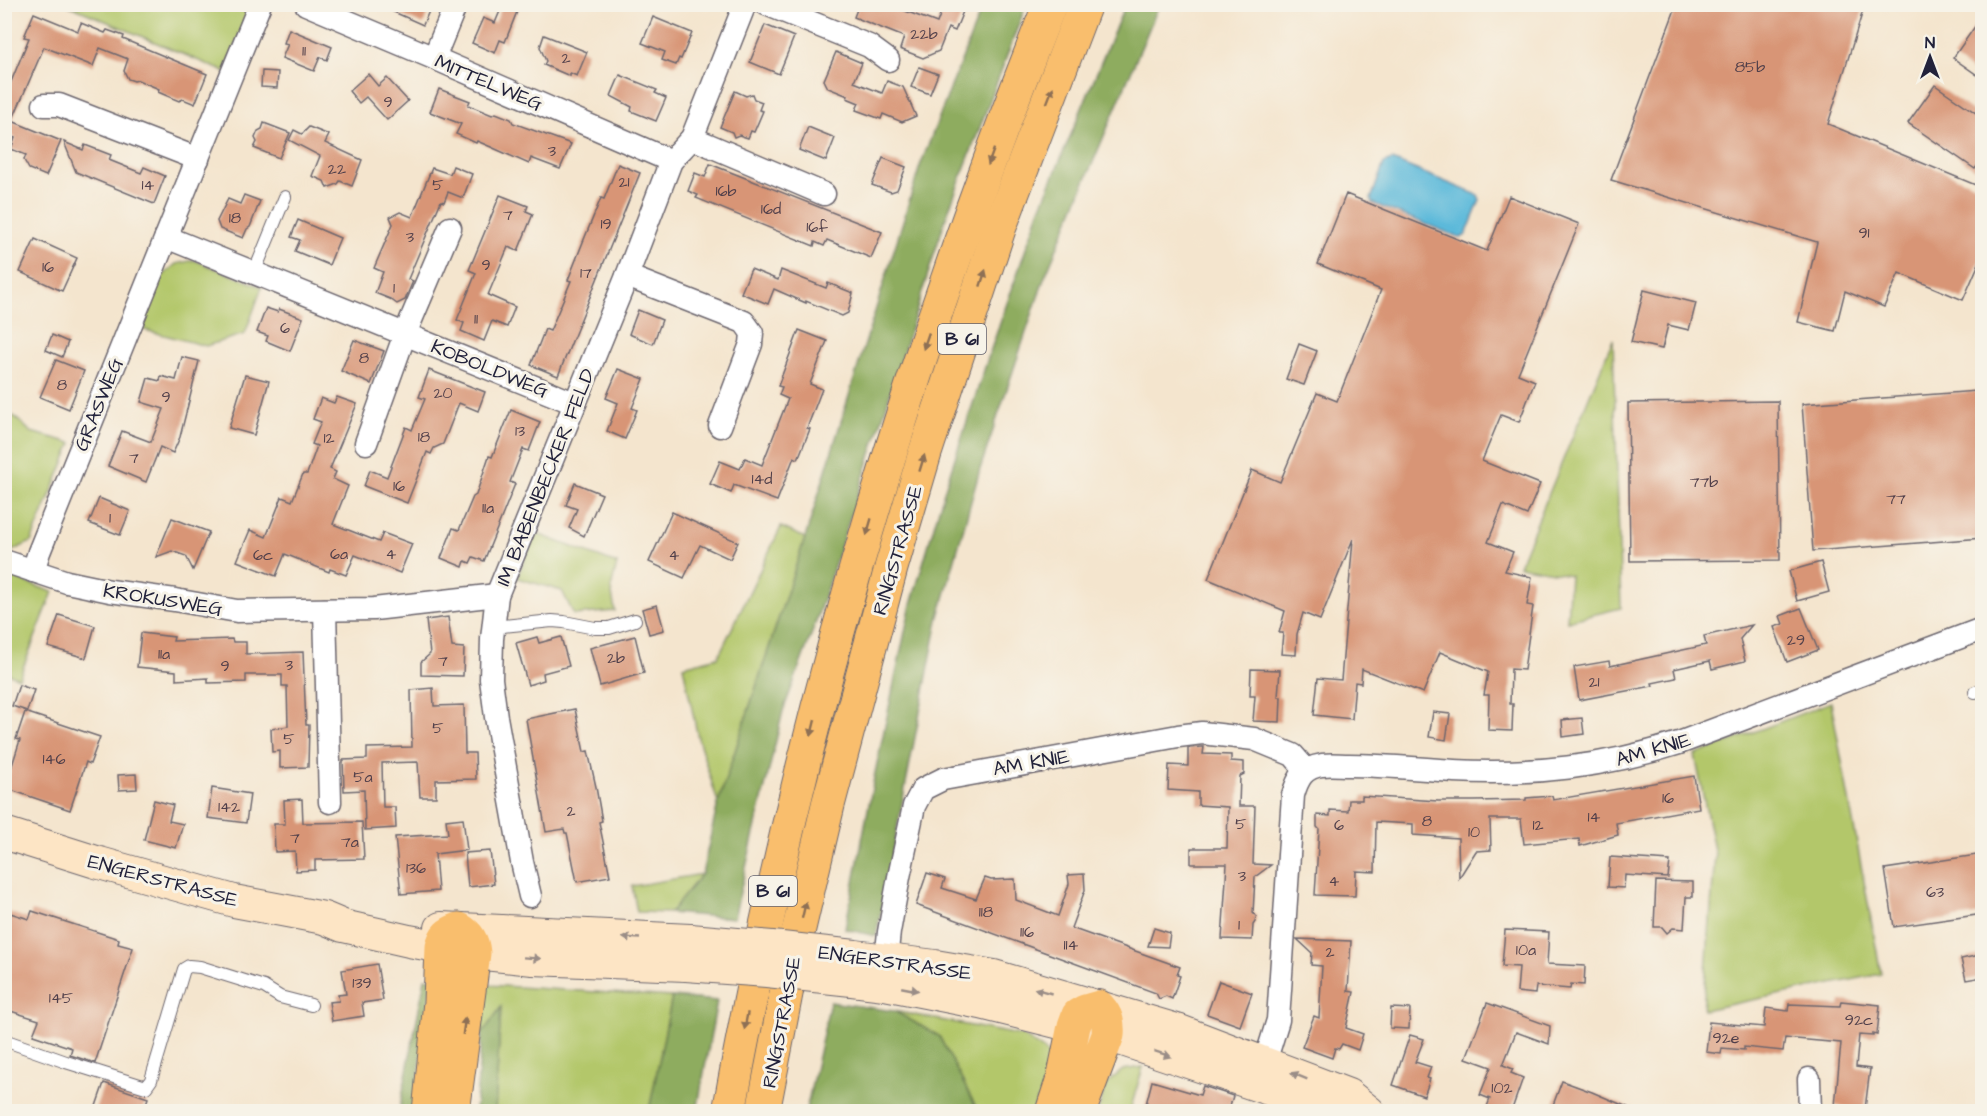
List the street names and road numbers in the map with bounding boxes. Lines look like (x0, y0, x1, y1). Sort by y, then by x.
street label: MITTELWEG (430, 48, 547, 118)
road number: B 61 (938, 324, 986, 354)
street label: KOBOLDWEG (427, 333, 553, 405)
street label: GRASWEG (68, 353, 130, 455)
street label: IM BABENBECKER FELD (489, 364, 602, 590)
street label: RINGSTRASSE (866, 482, 930, 618)
street label: KROKUSWEG (101, 577, 225, 623)
street label: AM KNIE (1612, 726, 1694, 774)
street label: AM KNIE (991, 742, 1072, 783)
street label: ENGERSTRASSE (85, 847, 241, 914)
road number: B 61 (749, 876, 797, 906)
street label: ENGERSTRASSE (817, 938, 973, 988)
street label: RINGSTRASSE (755, 954, 809, 1090)

